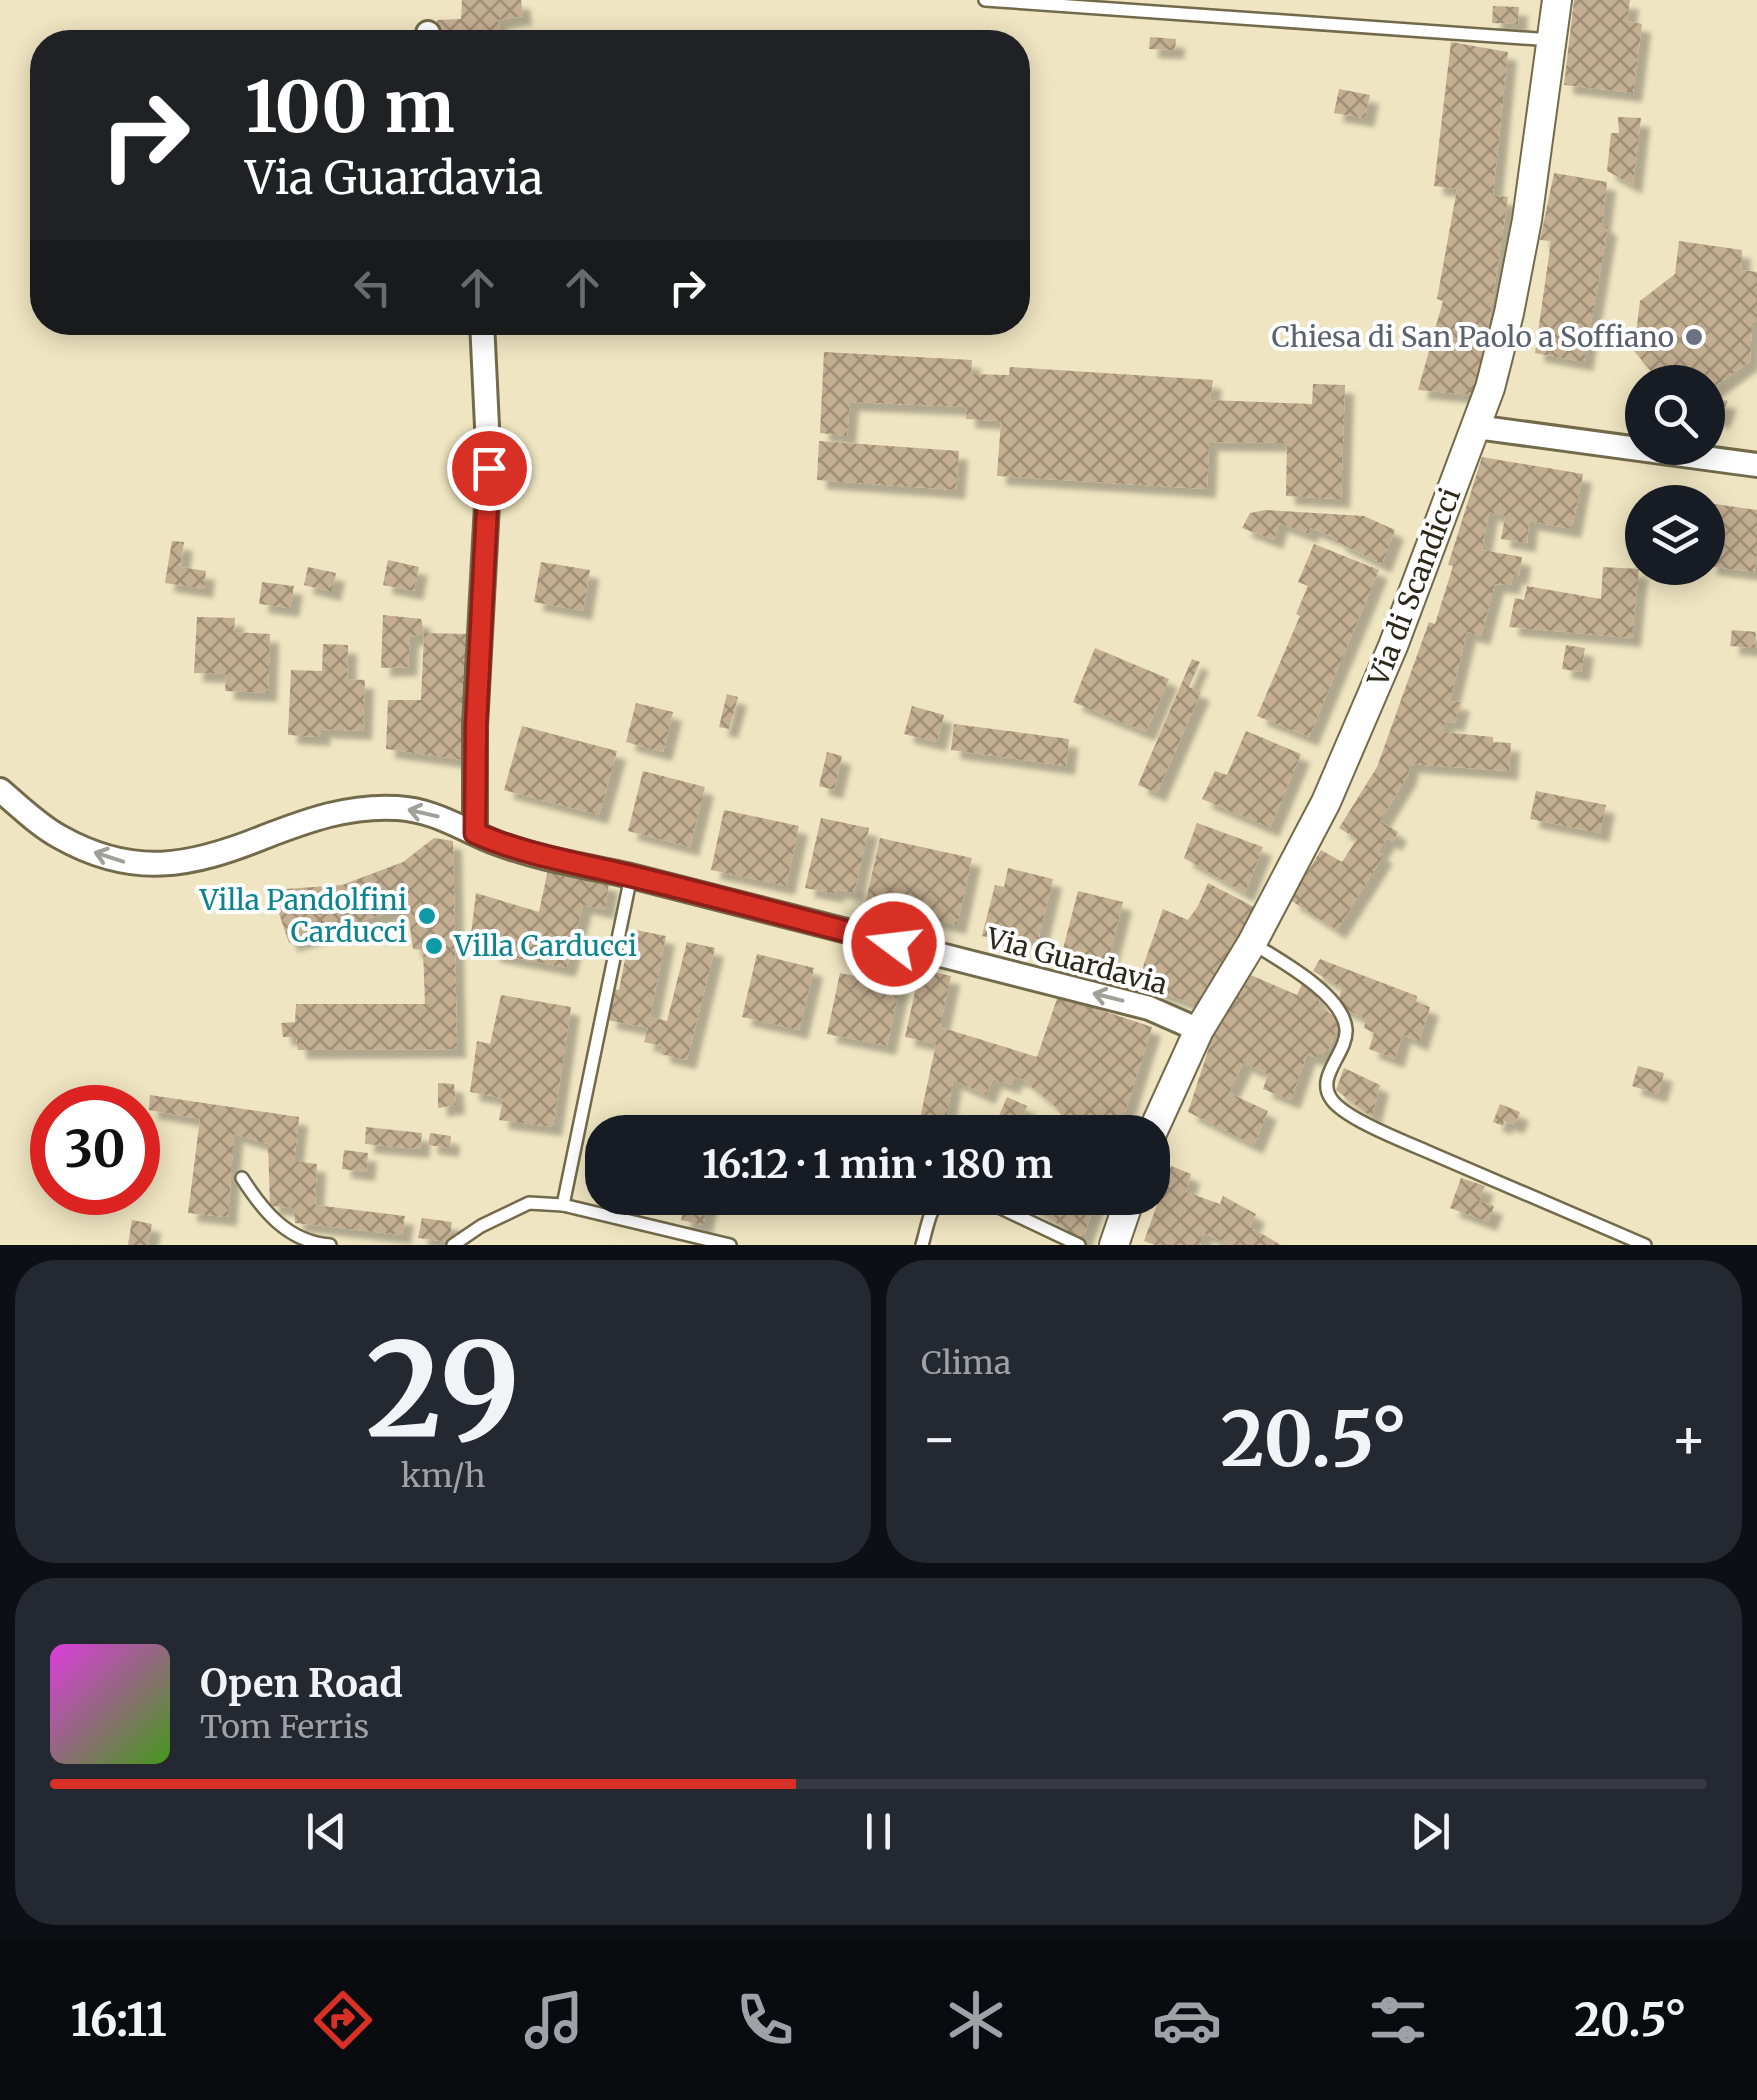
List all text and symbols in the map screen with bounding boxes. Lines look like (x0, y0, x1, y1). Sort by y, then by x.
text: 100 m (245, 63, 455, 151)
icon: right (80, 70, 210, 200)
text: Via Guardavia (245, 150, 543, 206)
icon: left (345, 260, 400, 315)
icon: ahead (450, 260, 505, 315)
icon: ahead (555, 260, 610, 315)
icon: right (660, 260, 715, 315)
place label: Chiesa di San Paolo a Soffiano (1272, 319, 1674, 355)
marker: Chiesa di San Paolo a Soffiano (1683, 326, 1705, 348)
map controls (1625, 365, 1725, 585)
button: search (1625, 365, 1725, 465)
pin (447, 426, 532, 511)
icon: arrive (462, 441, 517, 496)
street label: Via di Scandicci (1359, 483, 1468, 692)
button: layers (1625, 485, 1725, 585)
one-way arrow (408, 803, 440, 821)
one-way arrow (93, 847, 125, 865)
place label: Villa Pandolfini Carducci (199, 882, 407, 950)
position arrow (842, 892, 946, 996)
marker: Villa Pandolfini Carducci (416, 905, 438, 927)
street label: Via Guardavia (982, 919, 1171, 1002)
place label: Villa Carducci (453, 928, 637, 964)
marker: Villa Carducci (423, 935, 445, 957)
one-way arrow (1093, 987, 1124, 1006)
speed limit sign: 30 (30, 1085, 160, 1215)
text: 16:12 · 1 min · 180 m (702, 1141, 1053, 1188)
text: 29 (366, 1309, 520, 1472)
text: Clima (921, 1343, 1011, 1383)
text: 20.5° (1220, 1392, 1408, 1486)
text: − (921, 1404, 958, 1473)
text: + (1670, 1404, 1707, 1473)
text: km/h (401, 1456, 485, 1496)
text: Open Road (200, 1660, 403, 1707)
text: Tom Ferris (200, 1707, 369, 1747)
icon: previous (299, 1804, 354, 1859)
icon: pause (851, 1804, 906, 1859)
icon: next (1403, 1804, 1458, 1859)
icon: directions (308, 1985, 378, 2055)
icon: music (519, 1985, 589, 2055)
icon: phone (730, 1985, 800, 2055)
icon: climate (941, 1985, 1011, 2055)
icon: car (1152, 1985, 1222, 2055)
icon: filters (1363, 1985, 1433, 2055)
text: 16:11 (71, 1992, 167, 2048)
text: 20.5° (1574, 1992, 1686, 2048)

